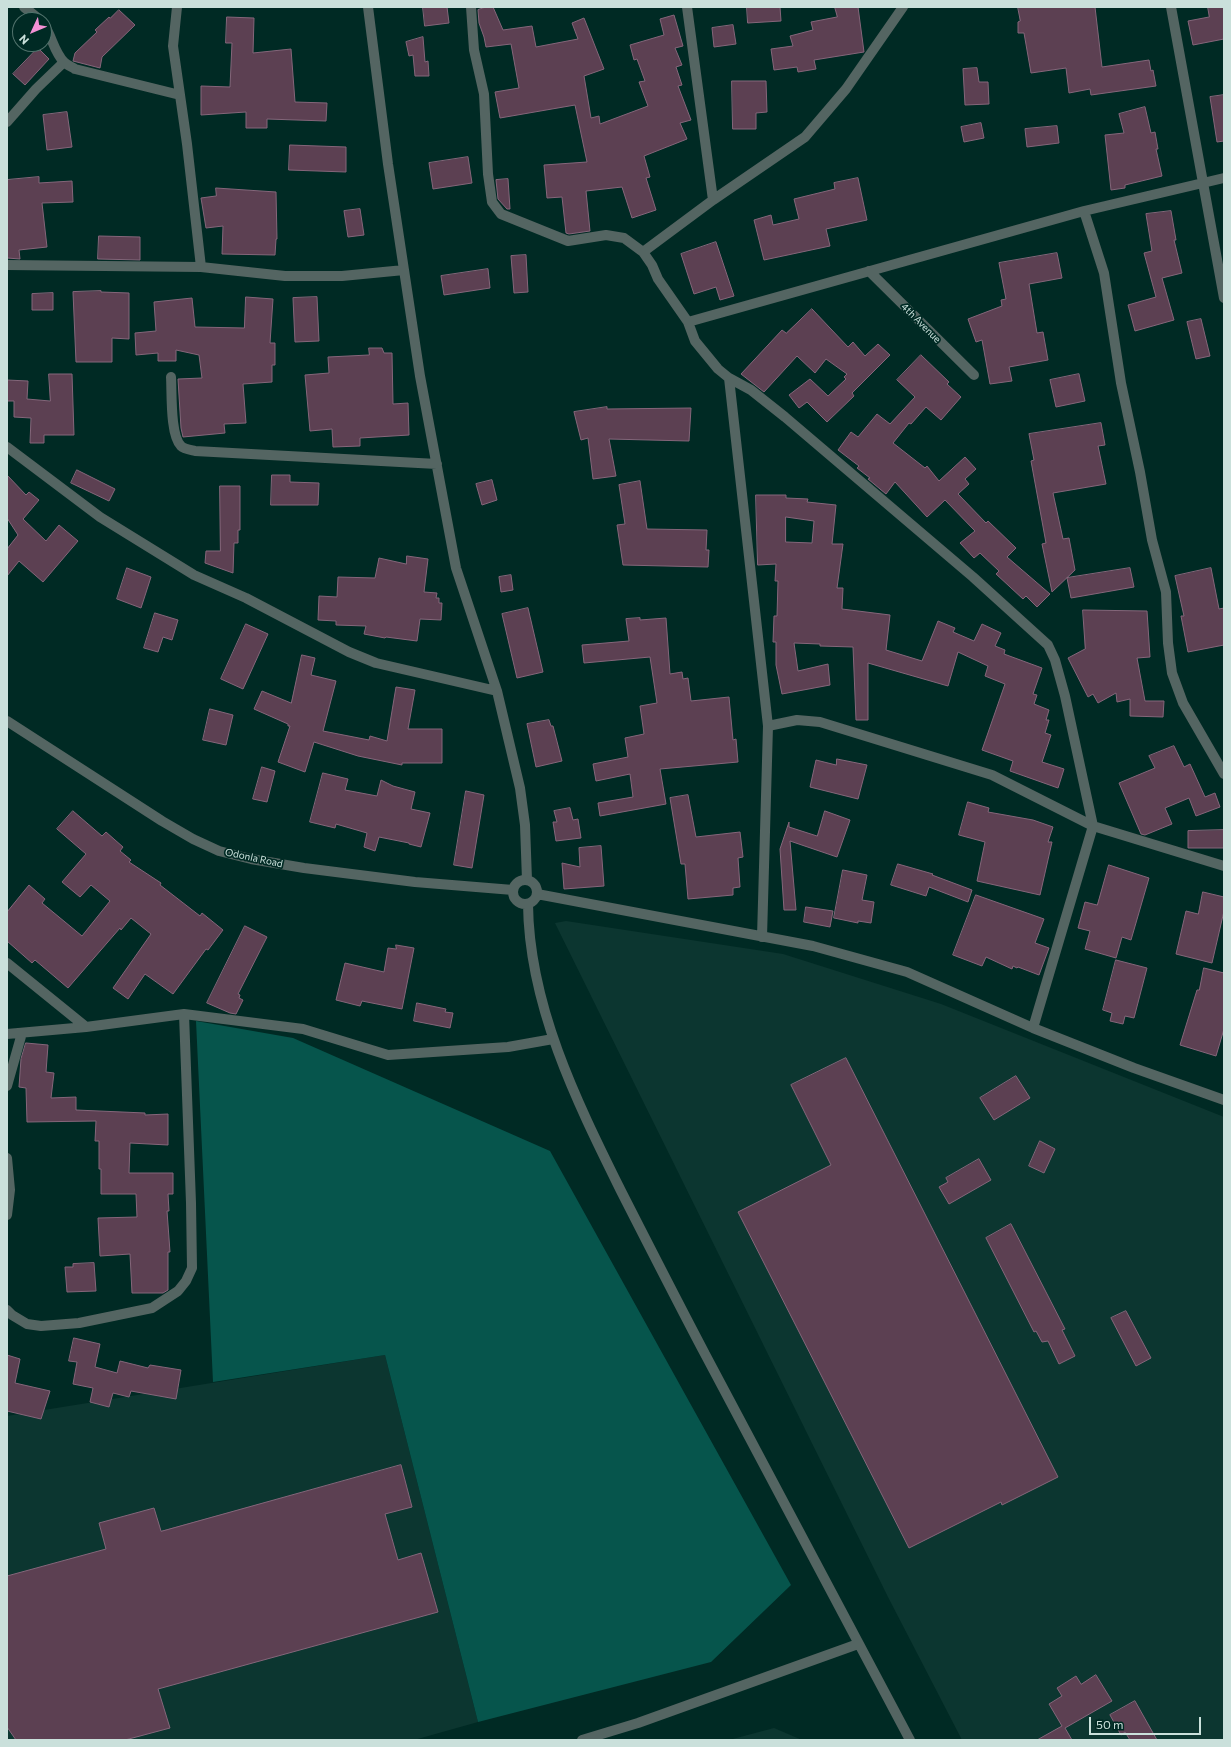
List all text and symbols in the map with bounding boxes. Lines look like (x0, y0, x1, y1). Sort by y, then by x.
north arrow (12, 12, 52, 52)
text: N (16, 33, 31, 47)
street label: 4th Avenue (899, 301, 943, 345)
street label: Odonla Road (224, 846, 284, 870)
scale bar (1091, 1709, 1203, 1735)
text: 50 m (1096, 1717, 1124, 1731)

